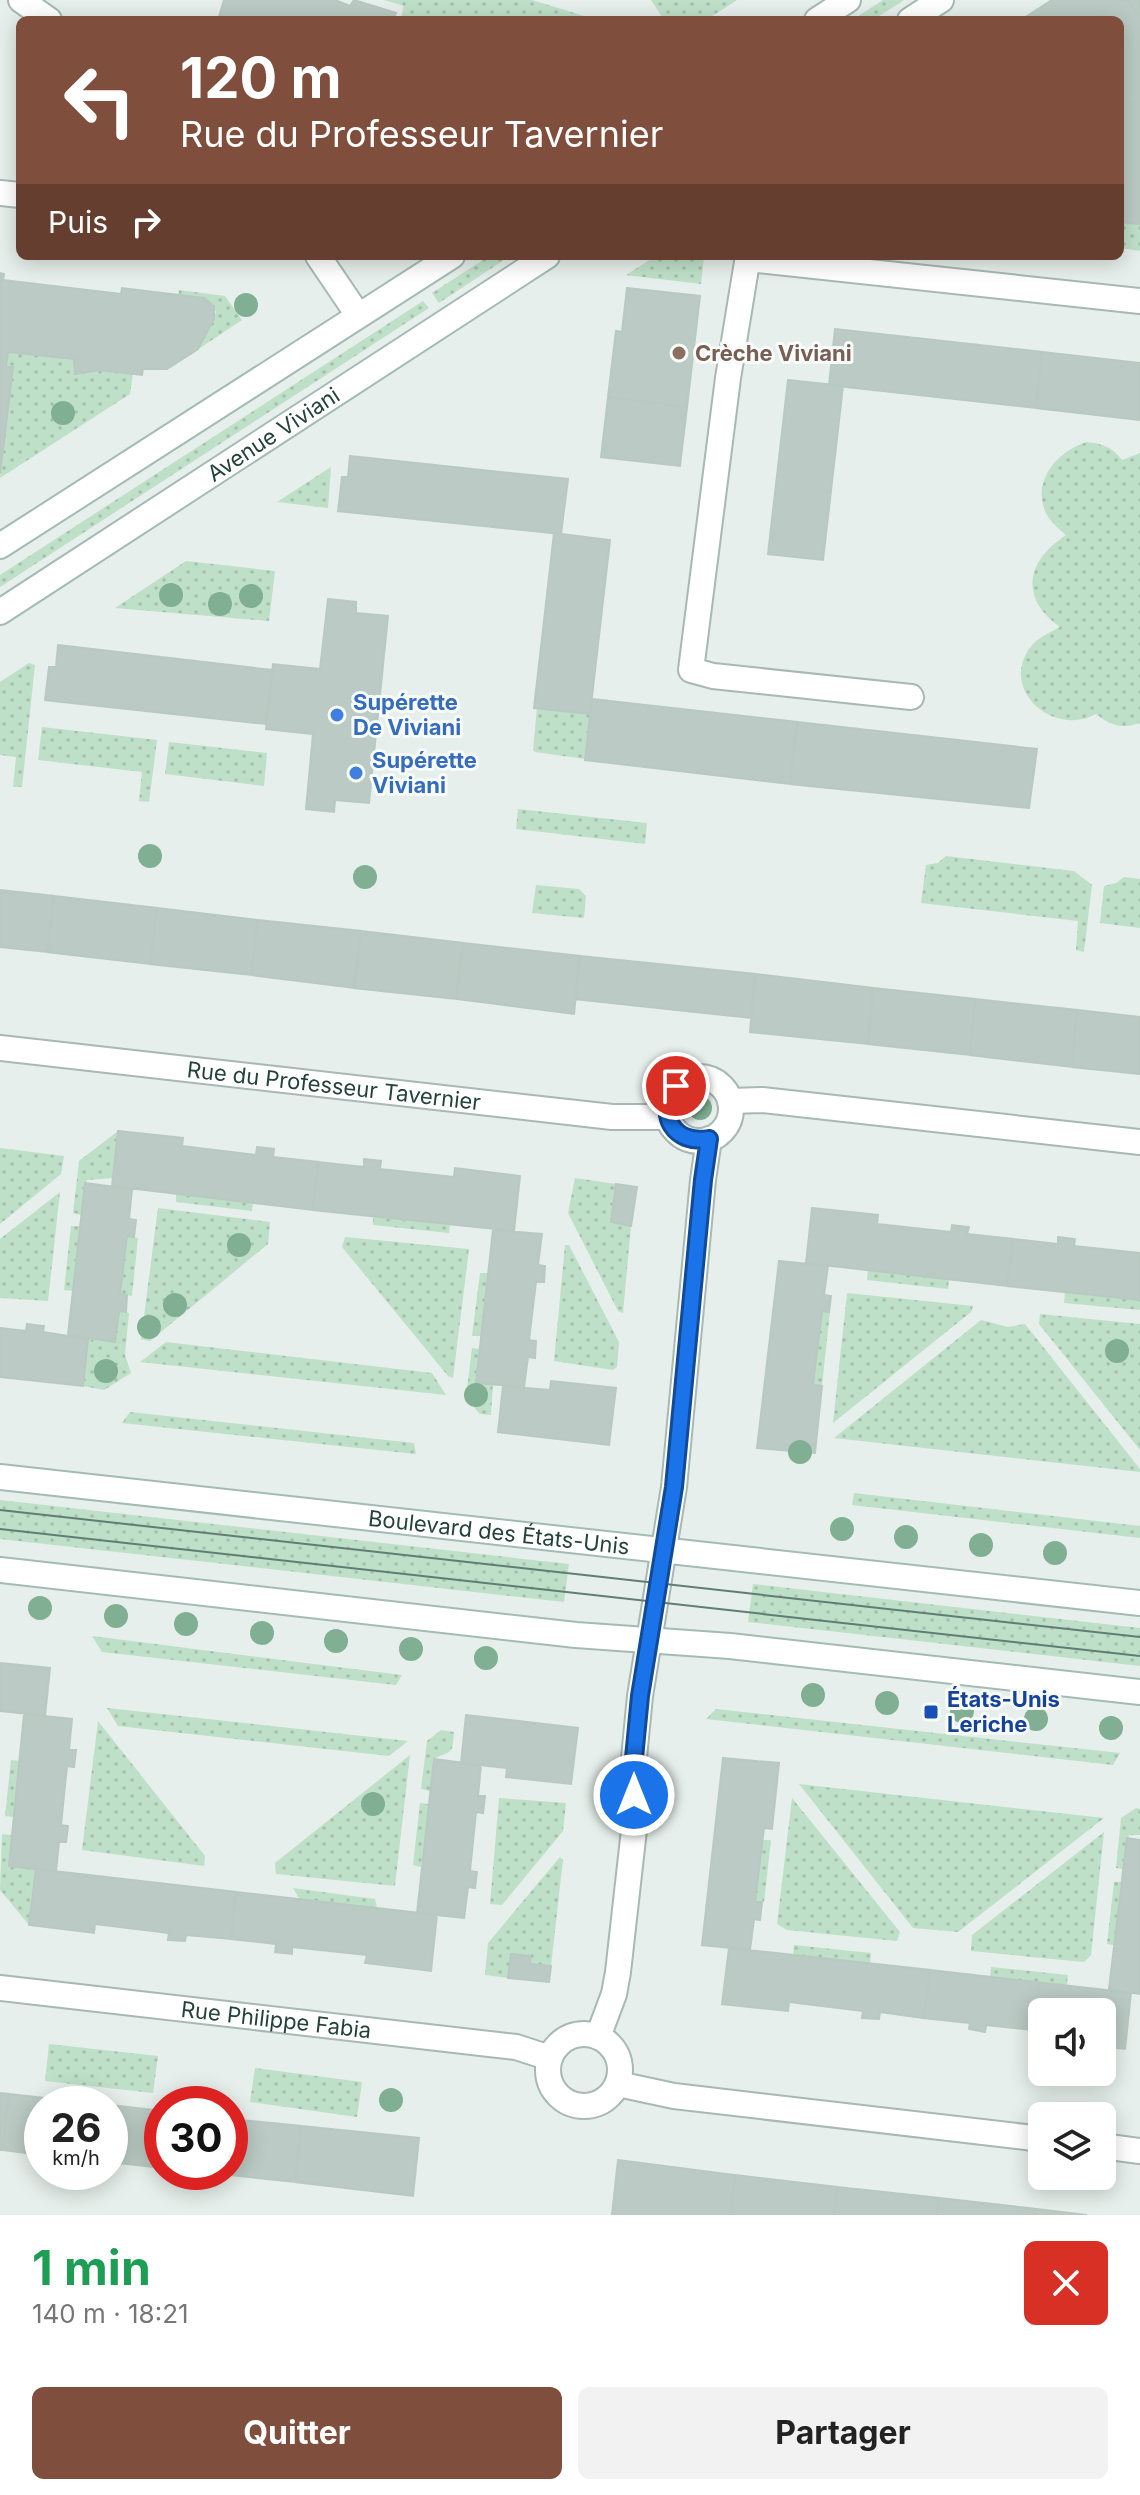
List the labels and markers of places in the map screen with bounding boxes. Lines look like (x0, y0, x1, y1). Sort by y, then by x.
place label: Crèche Viviani (695, 340, 852, 366)
marker: Crèche Viviani (670, 344, 688, 362)
place label: Supérette De Viviani (353, 689, 461, 740)
marker: Supérette De Viviani (328, 706, 346, 724)
place label: Supérette Viviani (372, 747, 477, 798)
marker: Supérette Viviani (347, 764, 365, 782)
pin (642, 1052, 710, 1120)
place label: États-Unis Leriche (947, 1686, 1060, 1737)
marker: États-Unis Leriche (922, 1703, 940, 1721)

